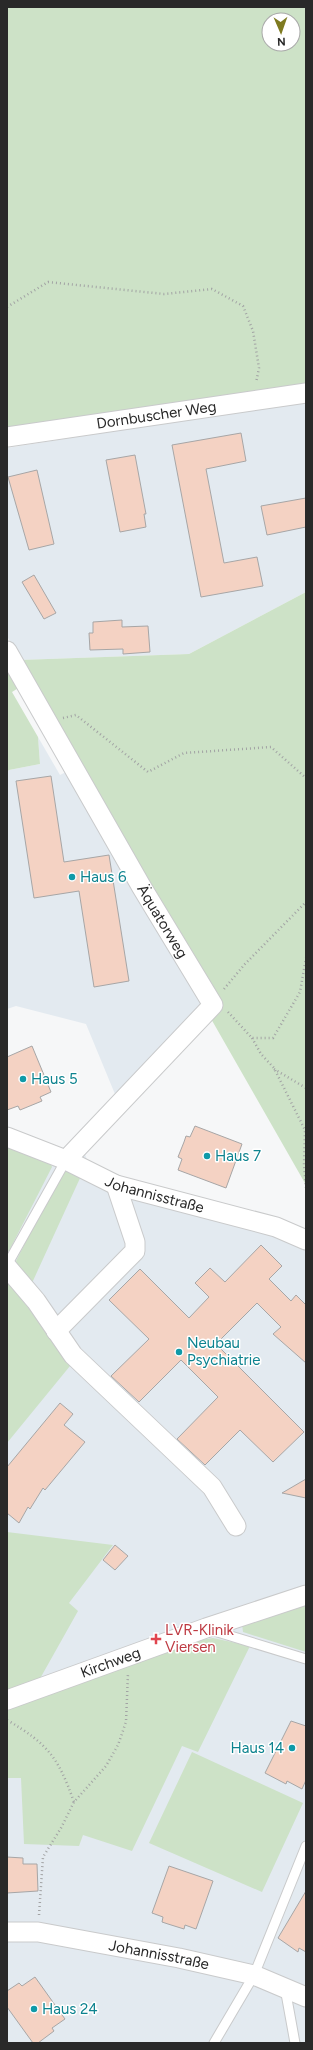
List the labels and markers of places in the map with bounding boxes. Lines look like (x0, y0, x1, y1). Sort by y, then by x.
place label: Haus 6 (80, 868, 127, 886)
marker: Haus 6 (67, 872, 77, 882)
place label: Haus 5 (31, 1070, 78, 1088)
marker: Haus 5 (18, 1074, 28, 1084)
place label: Haus 7 (215, 1147, 261, 1165)
marker: Haus 7 (202, 1151, 212, 1161)
place label: Neubau Psychiatrie (187, 1334, 260, 1369)
marker: Neubau Psychiatrie (174, 1347, 184, 1357)
place label: LVR-Klinik Viersen (165, 1621, 235, 1656)
marker: LVR-Klinik Viersen (150, 1633, 162, 1645)
place label: Haus 14 (231, 1739, 284, 1757)
marker: Haus 14 (287, 1743, 297, 1753)
place label: Haus 24 (42, 2000, 98, 2018)
marker: Haus 24 (29, 2004, 39, 2014)

